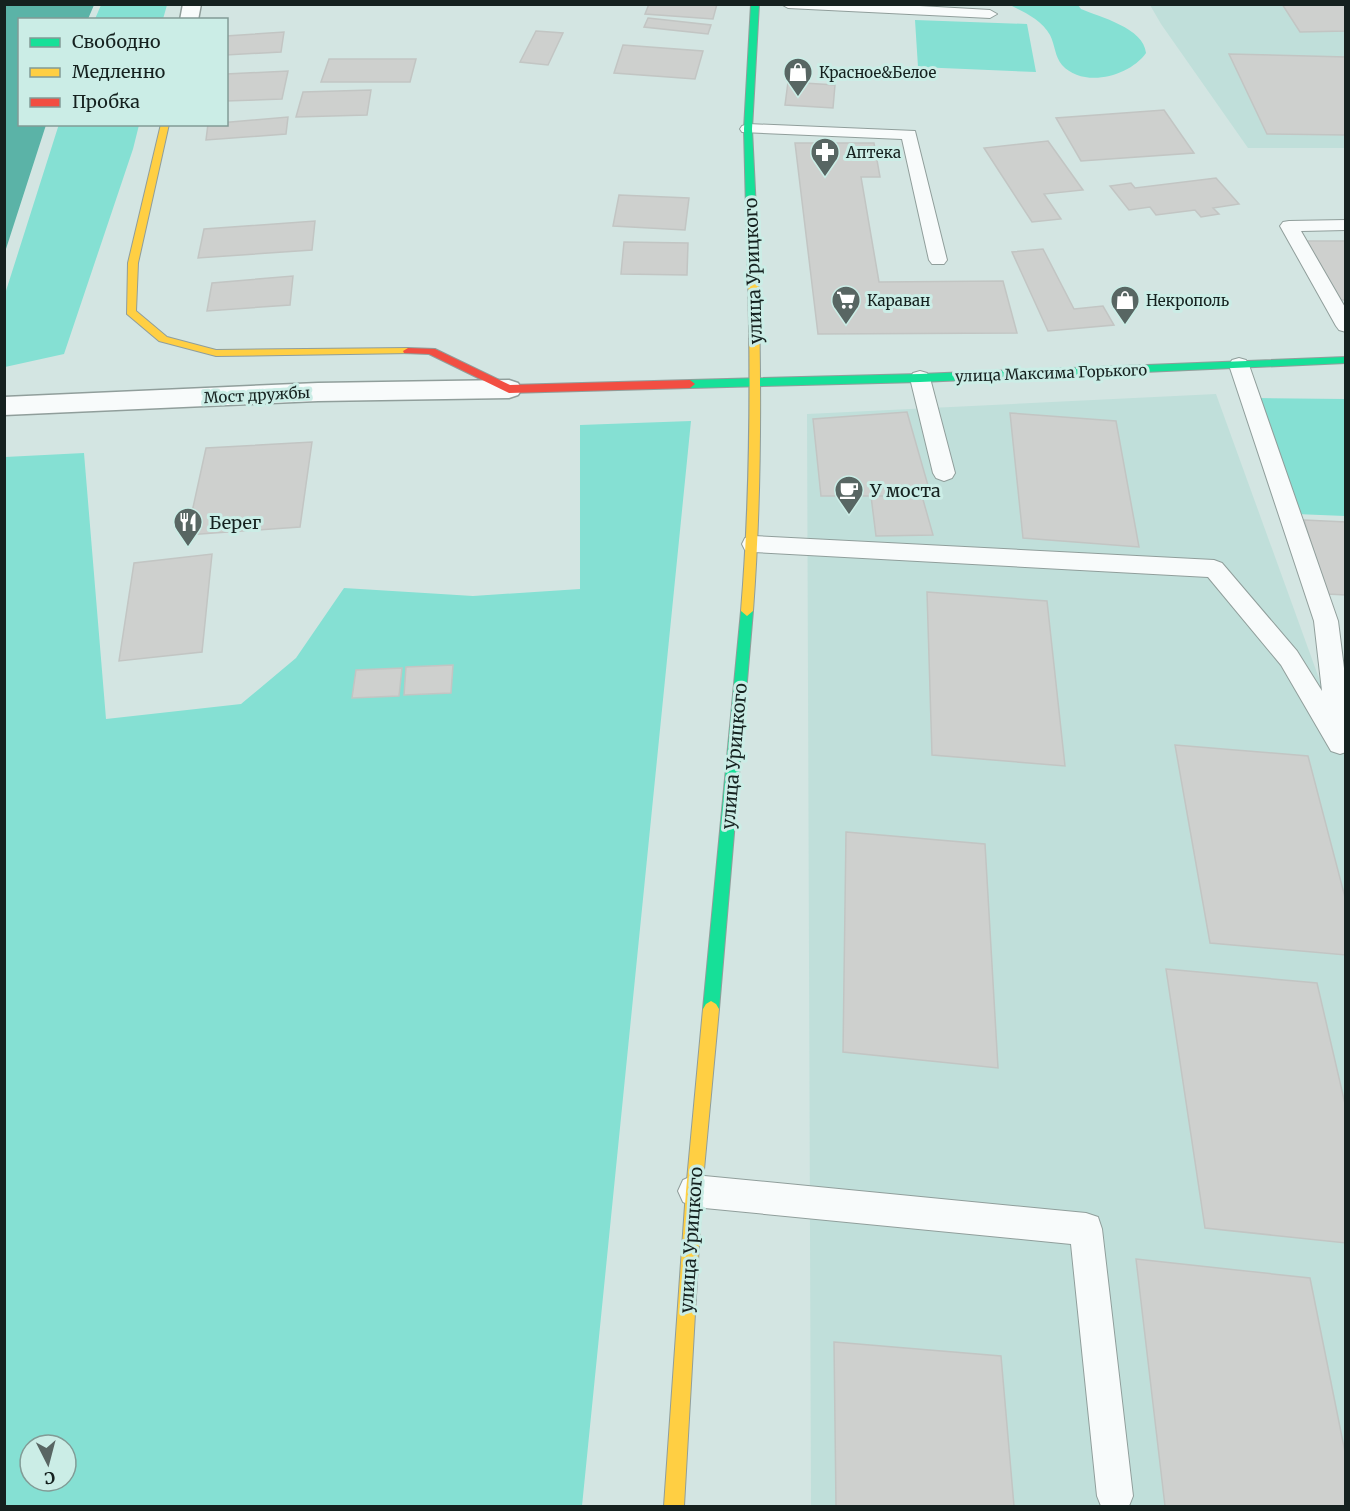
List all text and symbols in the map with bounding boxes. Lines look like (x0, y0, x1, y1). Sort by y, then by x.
legend (18, 18, 228, 126)
text: Свободно (72, 30, 160, 53)
shop icon: Красное&Белое (782, 56, 814, 98)
text: Медленно (72, 60, 165, 83)
place label: Красное&Белое (819, 63, 937, 82)
text: Пробка (72, 90, 140, 113)
pharmacy icon: Аптека (809, 136, 841, 178)
place label: Аптека (845, 143, 901, 162)
street label: улица Урицкого (739, 197, 767, 345)
supermarket icon: Караван (830, 284, 862, 326)
shop icon: Некрополь (1109, 284, 1141, 326)
place label: Караван (867, 291, 930, 310)
place label: Некрополь (1146, 291, 1229, 310)
street label: улица Максима Горького (955, 360, 1148, 386)
street label: Мост дружбы (203, 383, 311, 407)
cafe icon: У моста (833, 474, 865, 516)
place label: У моста (869, 479, 941, 502)
restaurant icon: Берег (172, 506, 204, 548)
place label: Берег (209, 511, 261, 534)
street label: улица Урицкого (716, 682, 752, 830)
street label: улица Урицкого (674, 1166, 708, 1314)
north arrow (18, 1433, 78, 1493)
text: С (43, 1467, 56, 1488)

